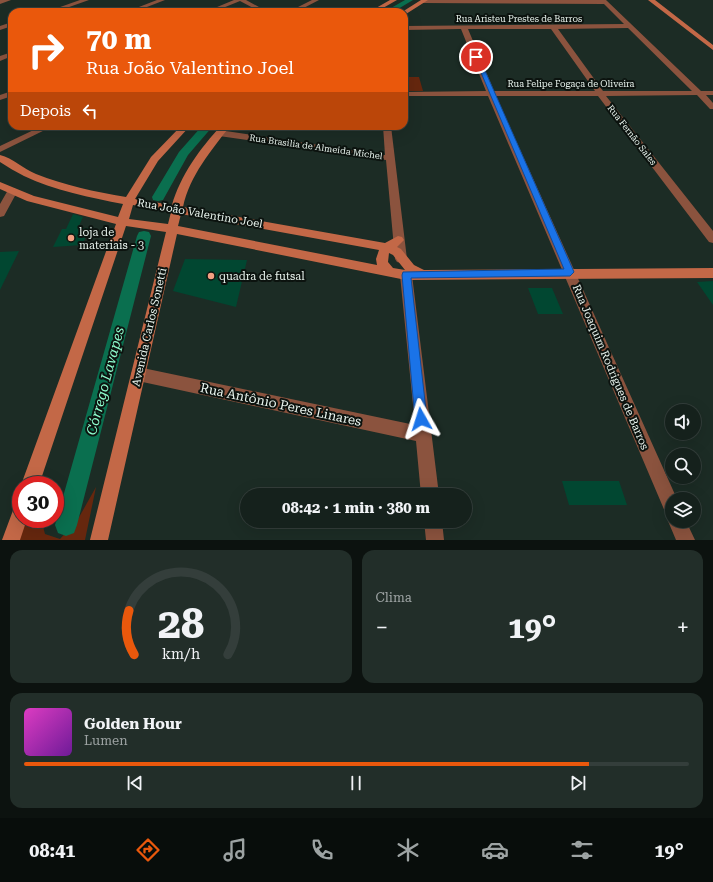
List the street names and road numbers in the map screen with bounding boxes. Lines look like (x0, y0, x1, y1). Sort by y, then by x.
street label: Rua Aristeu Prestes de Barros (456, 14, 582, 24)
street label: Rua Felipe Fogaça de Oliveira (508, 79, 635, 89)
street label: Rua Fernão Sales (605, 103, 659, 167)
street label: Rua Brasilia de Almeida Michel (249, 133, 383, 161)
street label: Rua João Valentino Joel (136, 196, 264, 231)
street label: Avenida Carlos Sonetti (130, 266, 170, 388)
street label: Rua Joaquim Rodrigues de Barros (570, 283, 651, 452)
street label: Rua Antônio Peres Linares (199, 380, 363, 429)

